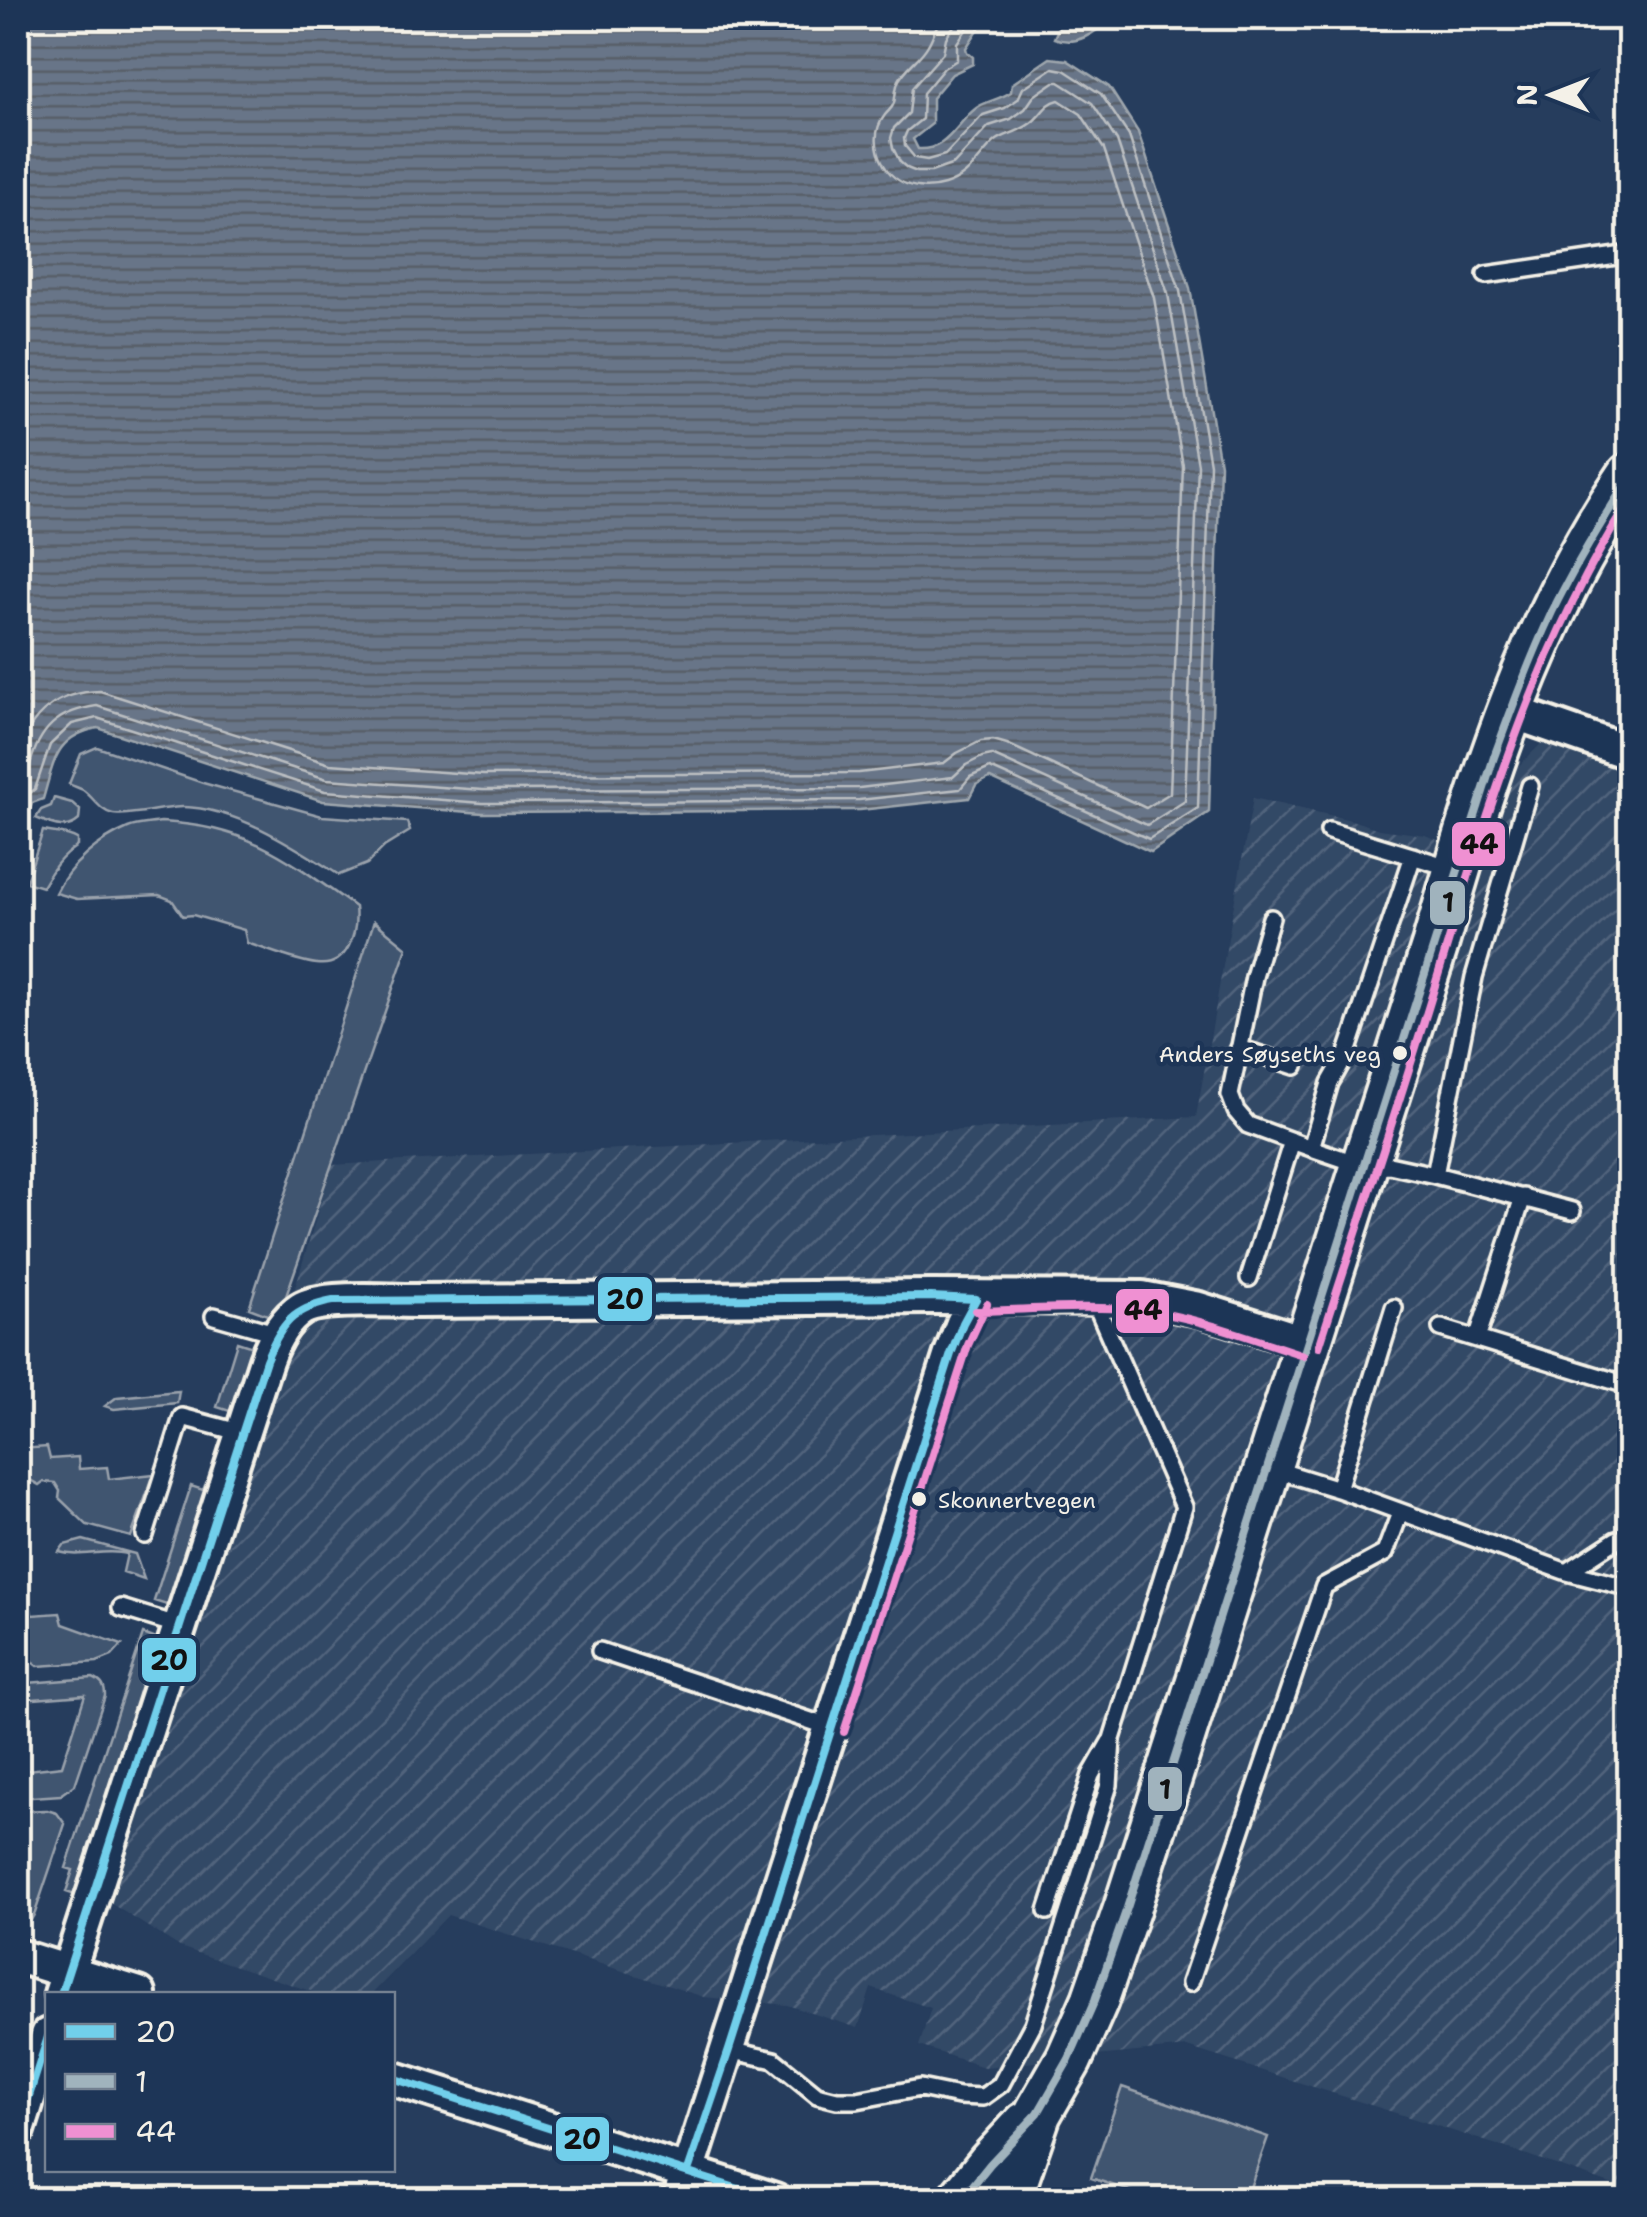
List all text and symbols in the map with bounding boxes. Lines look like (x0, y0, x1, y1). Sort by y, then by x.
north arrow (1502, 45, 1602, 145)
text: N (1508, 84, 1546, 106)
line badge: 44 (1450, 820, 1507, 868)
text: 44 (1459, 825, 1499, 863)
line badge: 1 (1428, 879, 1467, 927)
text: 1 (1442, 883, 1454, 921)
place label: Anders Søyseths veg (1159, 1040, 1381, 1069)
marker: Anders Søyseths veg (1390, 1043, 1410, 1063)
line badge: 20 (596, 1275, 654, 1323)
text: 20 (606, 1280, 644, 1318)
line badge: 44 (1114, 1287, 1171, 1335)
text: 44 (1123, 1291, 1163, 1329)
place label: Skonnertvegen (938, 1486, 1096, 1515)
marker: Skonnertvegen (909, 1489, 929, 1509)
line badge: 20 (140, 1636, 198, 1684)
text: 20 (150, 1641, 188, 1679)
line badge: 1 (1146, 1765, 1184, 1813)
text: 1 (1159, 1770, 1171, 1808)
legend (45, 1992, 395, 2172)
text: 20 (135, 2011, 176, 2052)
text: 1 (135, 2061, 148, 2102)
text: 44 (135, 2111, 176, 2152)
line badge: 20 (554, 2115, 611, 2163)
text: 20 (563, 2120, 601, 2158)

